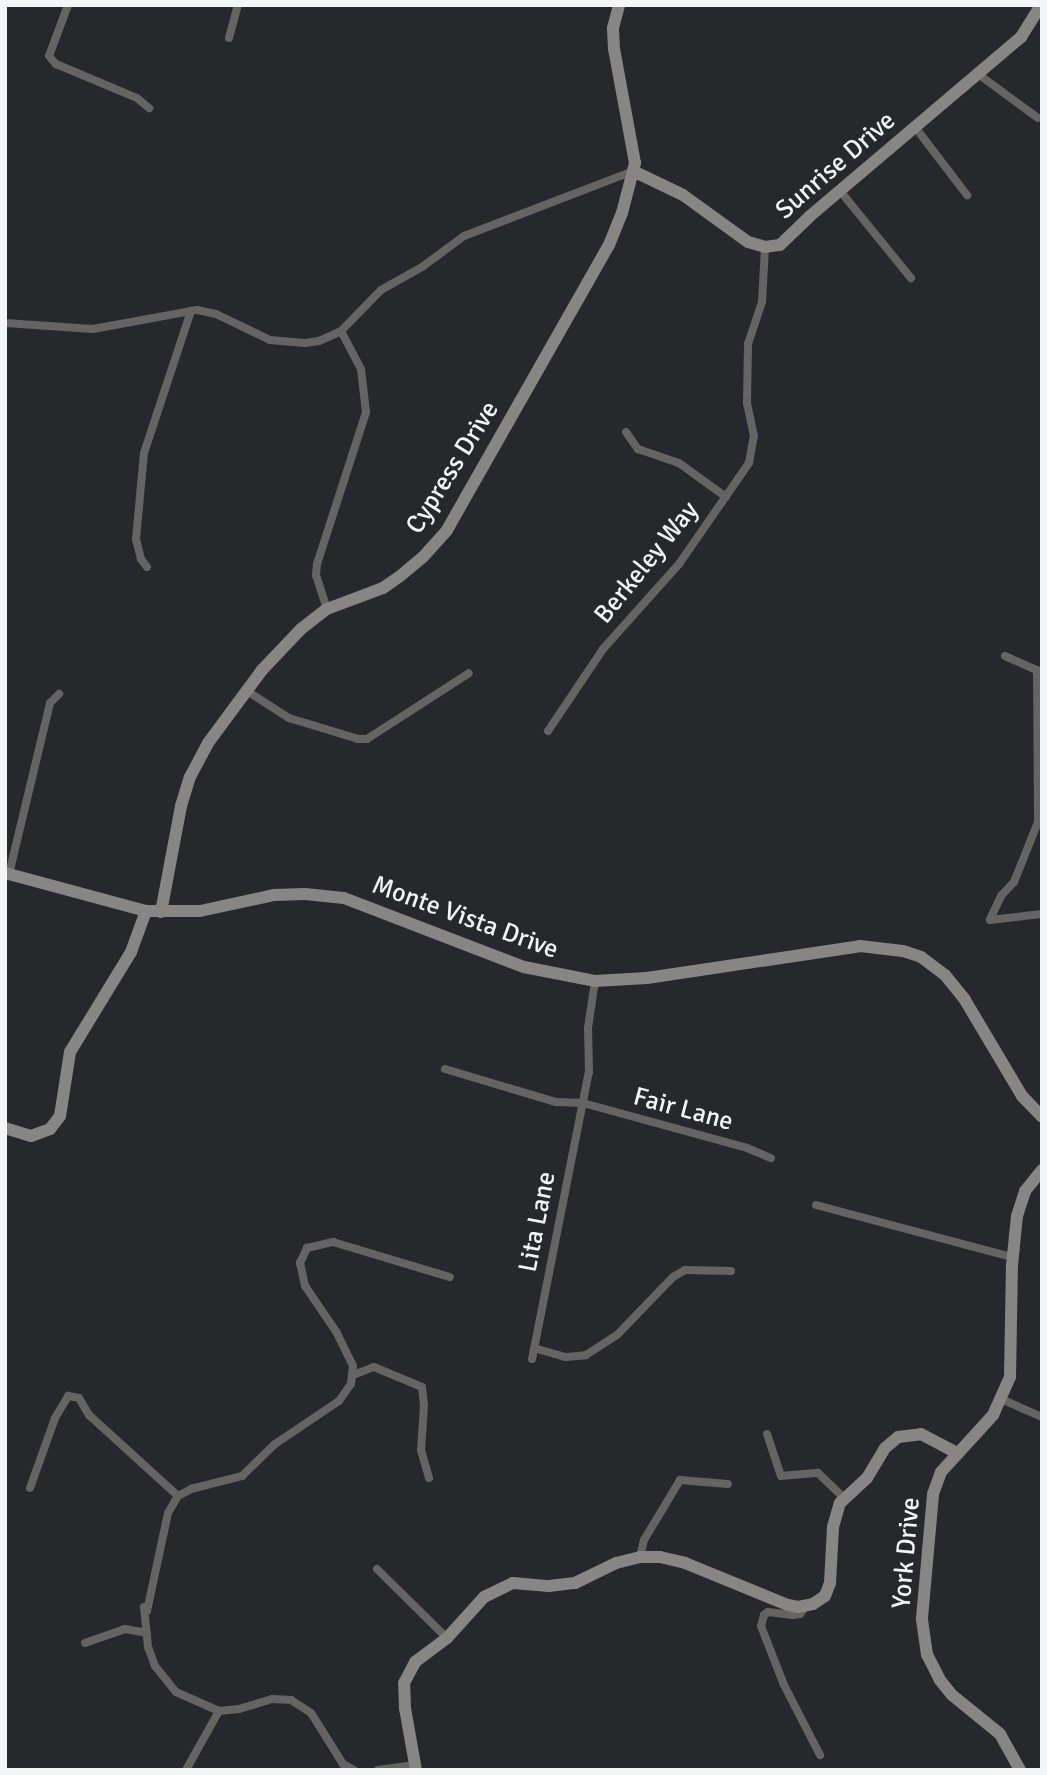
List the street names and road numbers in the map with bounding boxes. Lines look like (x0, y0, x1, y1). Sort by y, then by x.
street label: Sunrise Drive (770, 106, 902, 226)
street label: Cypress Drive (400, 396, 506, 540)
street label: Berkeley Way (588, 496, 706, 630)
street label: Monte Vista Drive (368, 870, 562, 966)
street label: Fair Lane (630, 1082, 736, 1138)
street label: Lita Lane (513, 1169, 563, 1275)
street label: York Drive (887, 1496, 927, 1610)

